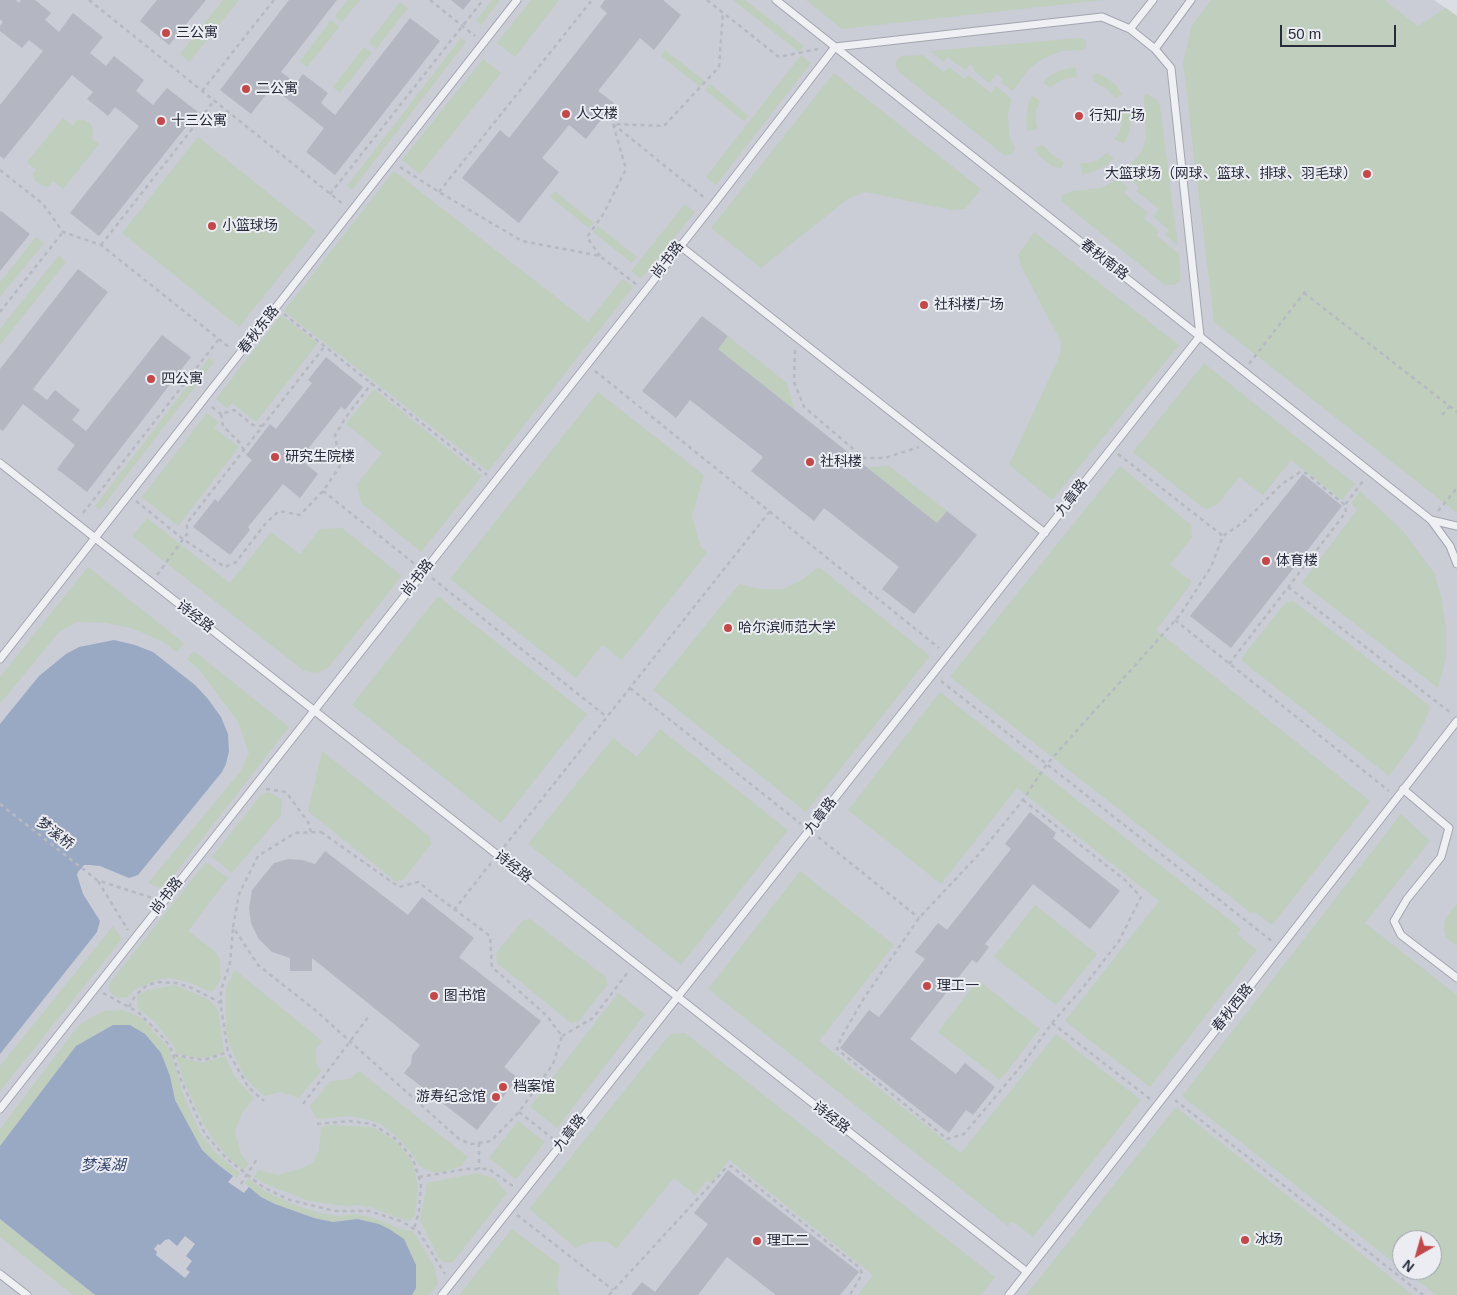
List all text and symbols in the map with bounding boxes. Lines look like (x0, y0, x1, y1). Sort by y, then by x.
scale bar (1282, 15, 1398, 47)
place label: 三公寓 (176, 25, 218, 41)
text: 50 m (1288, 25, 1321, 42)
marker: 三公寓 (160, 27, 172, 39)
place label: 二公寓 (256, 81, 298, 97)
marker: 二公寓 (240, 83, 252, 95)
place label: 人文楼 (576, 106, 618, 122)
marker: 人文楼 (560, 108, 572, 120)
place label: 行知广场 (1089, 108, 1145, 124)
marker: 行知广场 (1073, 110, 1085, 122)
place label: 十三公寓 (171, 113, 227, 129)
marker: 十三公寓 (155, 115, 167, 127)
place label: 大篮球场（网球、篮球、排球、羽毛球） (1105, 166, 1357, 182)
marker: 大篮球场（网球、篮球、排球、羽毛球） (1361, 168, 1373, 180)
place label: 小篮球场 (222, 218, 278, 234)
marker: 小篮球场 (206, 220, 218, 232)
street label: 春秋南路 (1077, 236, 1131, 284)
street label: 尚书路 (648, 238, 688, 282)
place label: 社科楼广场 (934, 297, 1004, 313)
marker: 社科楼广场 (918, 299, 930, 311)
street label: 春秋东路 (235, 303, 283, 357)
place label: 四公寓 (161, 371, 203, 387)
marker: 四公寓 (145, 373, 157, 385)
place label: 研究生院楼 (285, 449, 355, 465)
marker: 研究生院楼 (269, 451, 281, 463)
place label: 社科楼 (820, 454, 862, 470)
marker: 社科楼 (804, 456, 816, 468)
street label: 九章路 (1052, 476, 1092, 520)
place label: 体育楼 (1276, 553, 1318, 569)
marker: 体育楼 (1260, 555, 1272, 567)
street label: 尚书路 (398, 556, 438, 600)
street label: 诗经路 (173, 597, 217, 637)
place label: 哈尔滨师范大学 (738, 620, 836, 636)
marker: 哈尔滨师范大学 (722, 622, 734, 634)
street label: 九章路 (801, 794, 841, 838)
street label: 梦溪桥 (33, 814, 77, 854)
street label: 诗经路 (491, 847, 535, 887)
street label: 尚书路 (147, 874, 187, 918)
place label: 理工一 (937, 978, 979, 994)
marker: 理工一 (921, 980, 933, 992)
street label: 春秋西路 (1209, 981, 1257, 1035)
place label: 图书馆 (444, 988, 486, 1004)
marker: 图书馆 (428, 990, 440, 1002)
place label: 档案馆 (513, 1079, 555, 1095)
marker: 档案馆 (497, 1081, 509, 1093)
place label: 游寿纪念馆 (416, 1089, 486, 1105)
marker: 游寿纪念馆 (490, 1091, 502, 1103)
street label: 诗经路 (809, 1098, 853, 1138)
street label: 九章路 (550, 1111, 590, 1155)
water label: 梦溪湖 (81, 1157, 125, 1175)
north arrow (1392, 1230, 1442, 1280)
place label: 冰场 (1255, 1232, 1283, 1248)
place label: 理工二 (767, 1233, 809, 1249)
marker: 冰场 (1239, 1234, 1251, 1246)
marker: 理工二 (751, 1235, 763, 1247)
text: N (1399, 1257, 1417, 1275)

